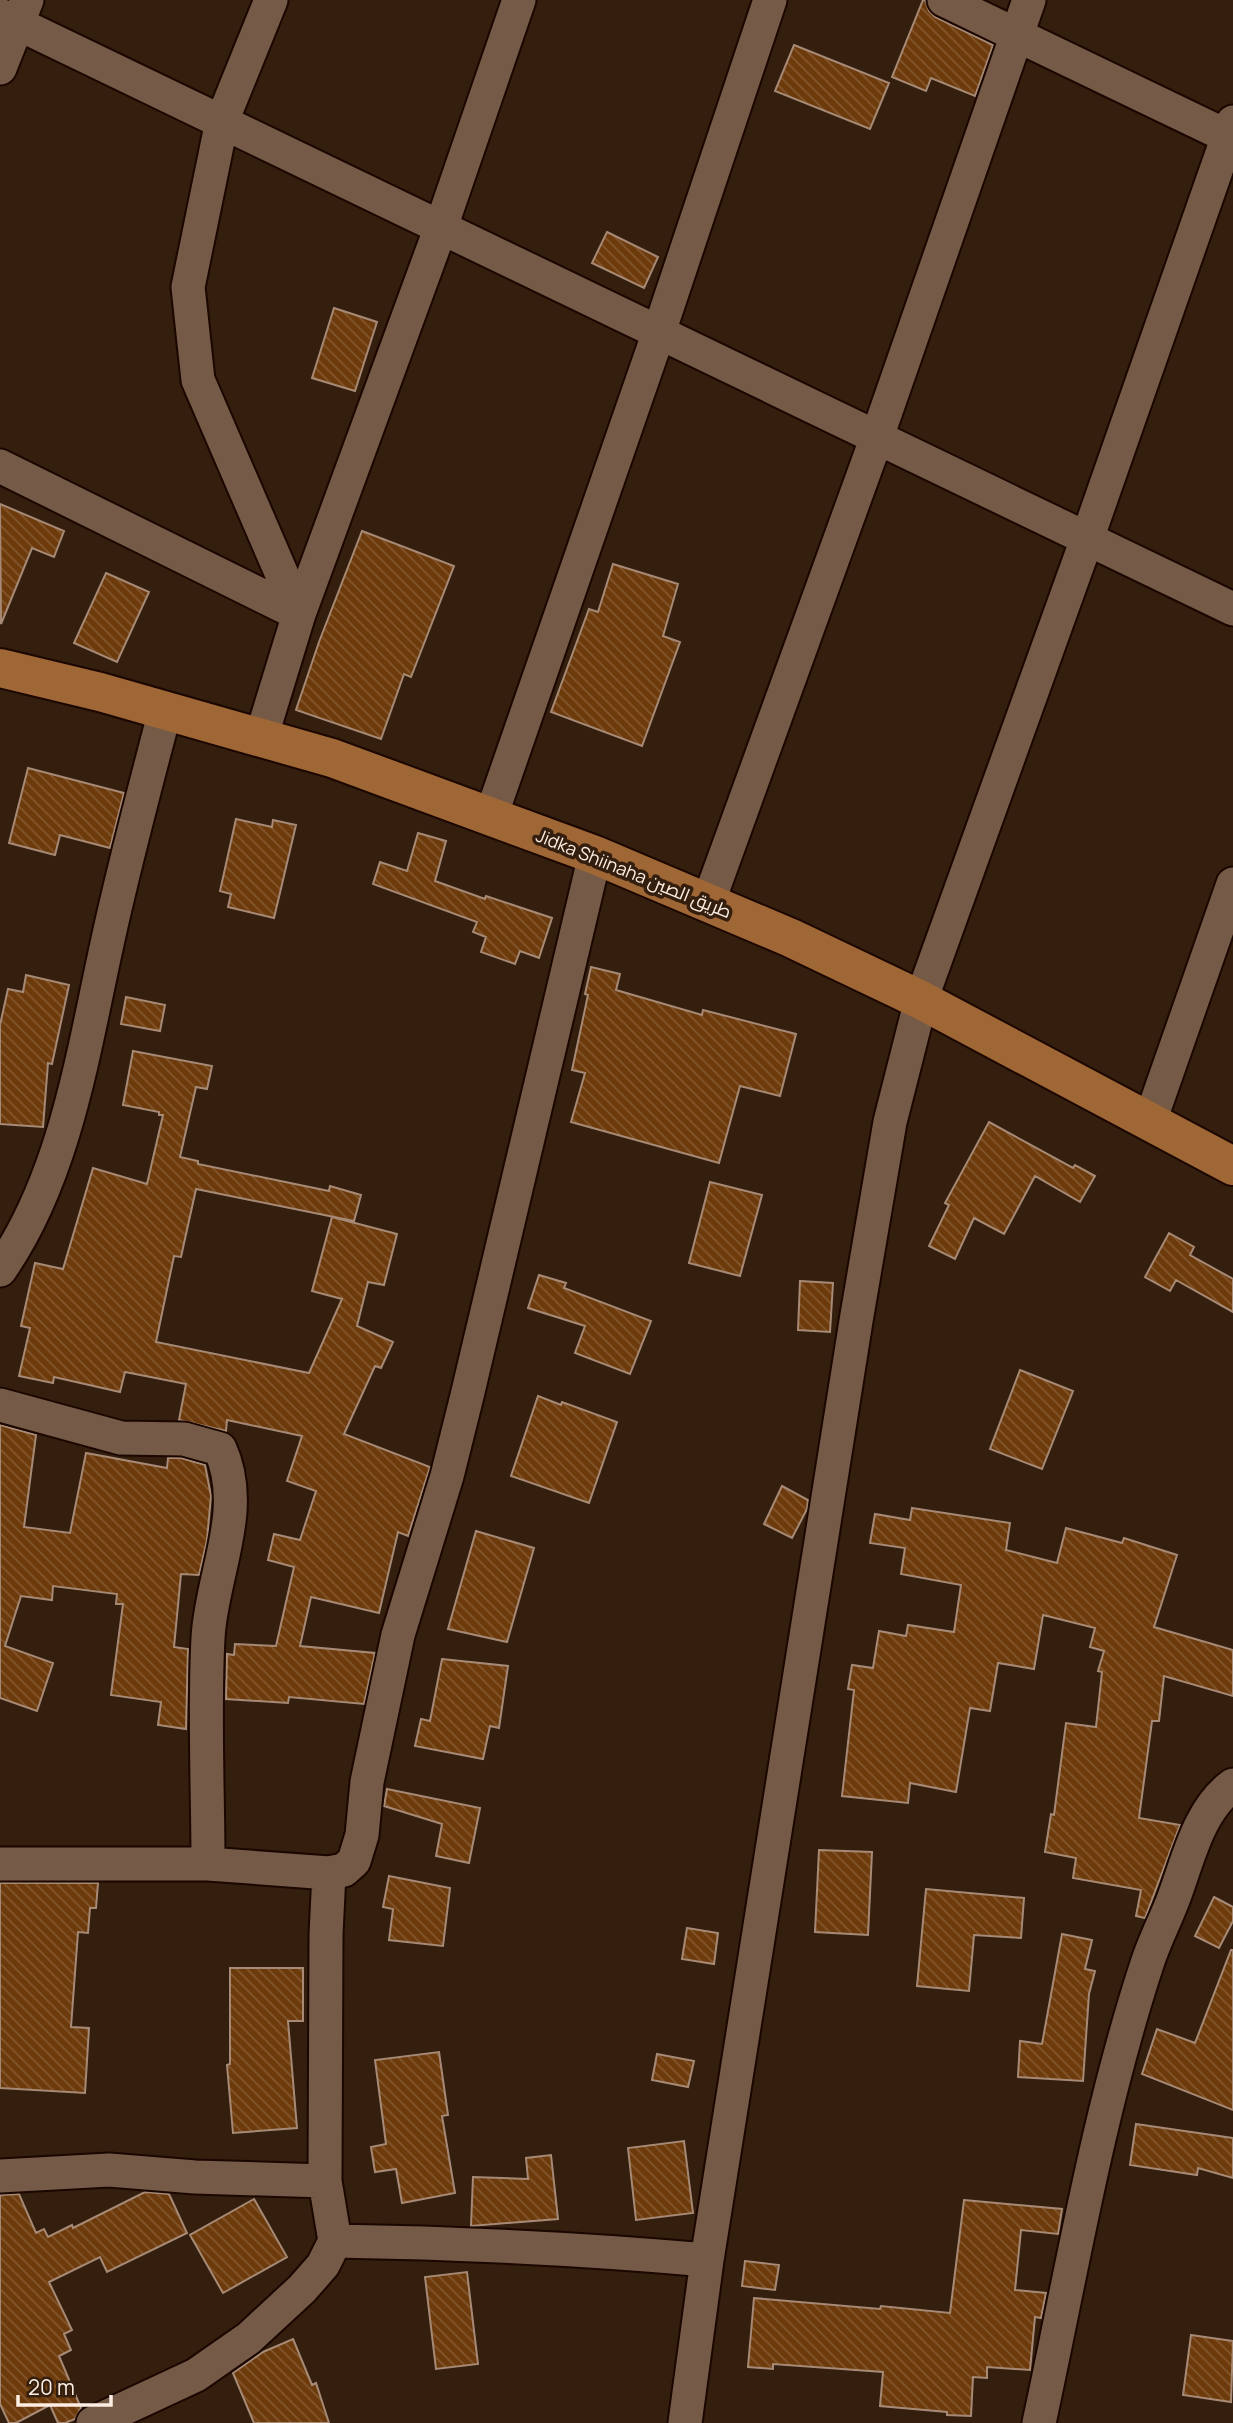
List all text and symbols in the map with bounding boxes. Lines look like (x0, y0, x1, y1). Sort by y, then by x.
street label: Jidka Shiinaha طريق الصين (532, 823, 735, 924)
scale bar (18, 2364, 110, 2408)
text: 20 m (28, 2373, 75, 2401)

